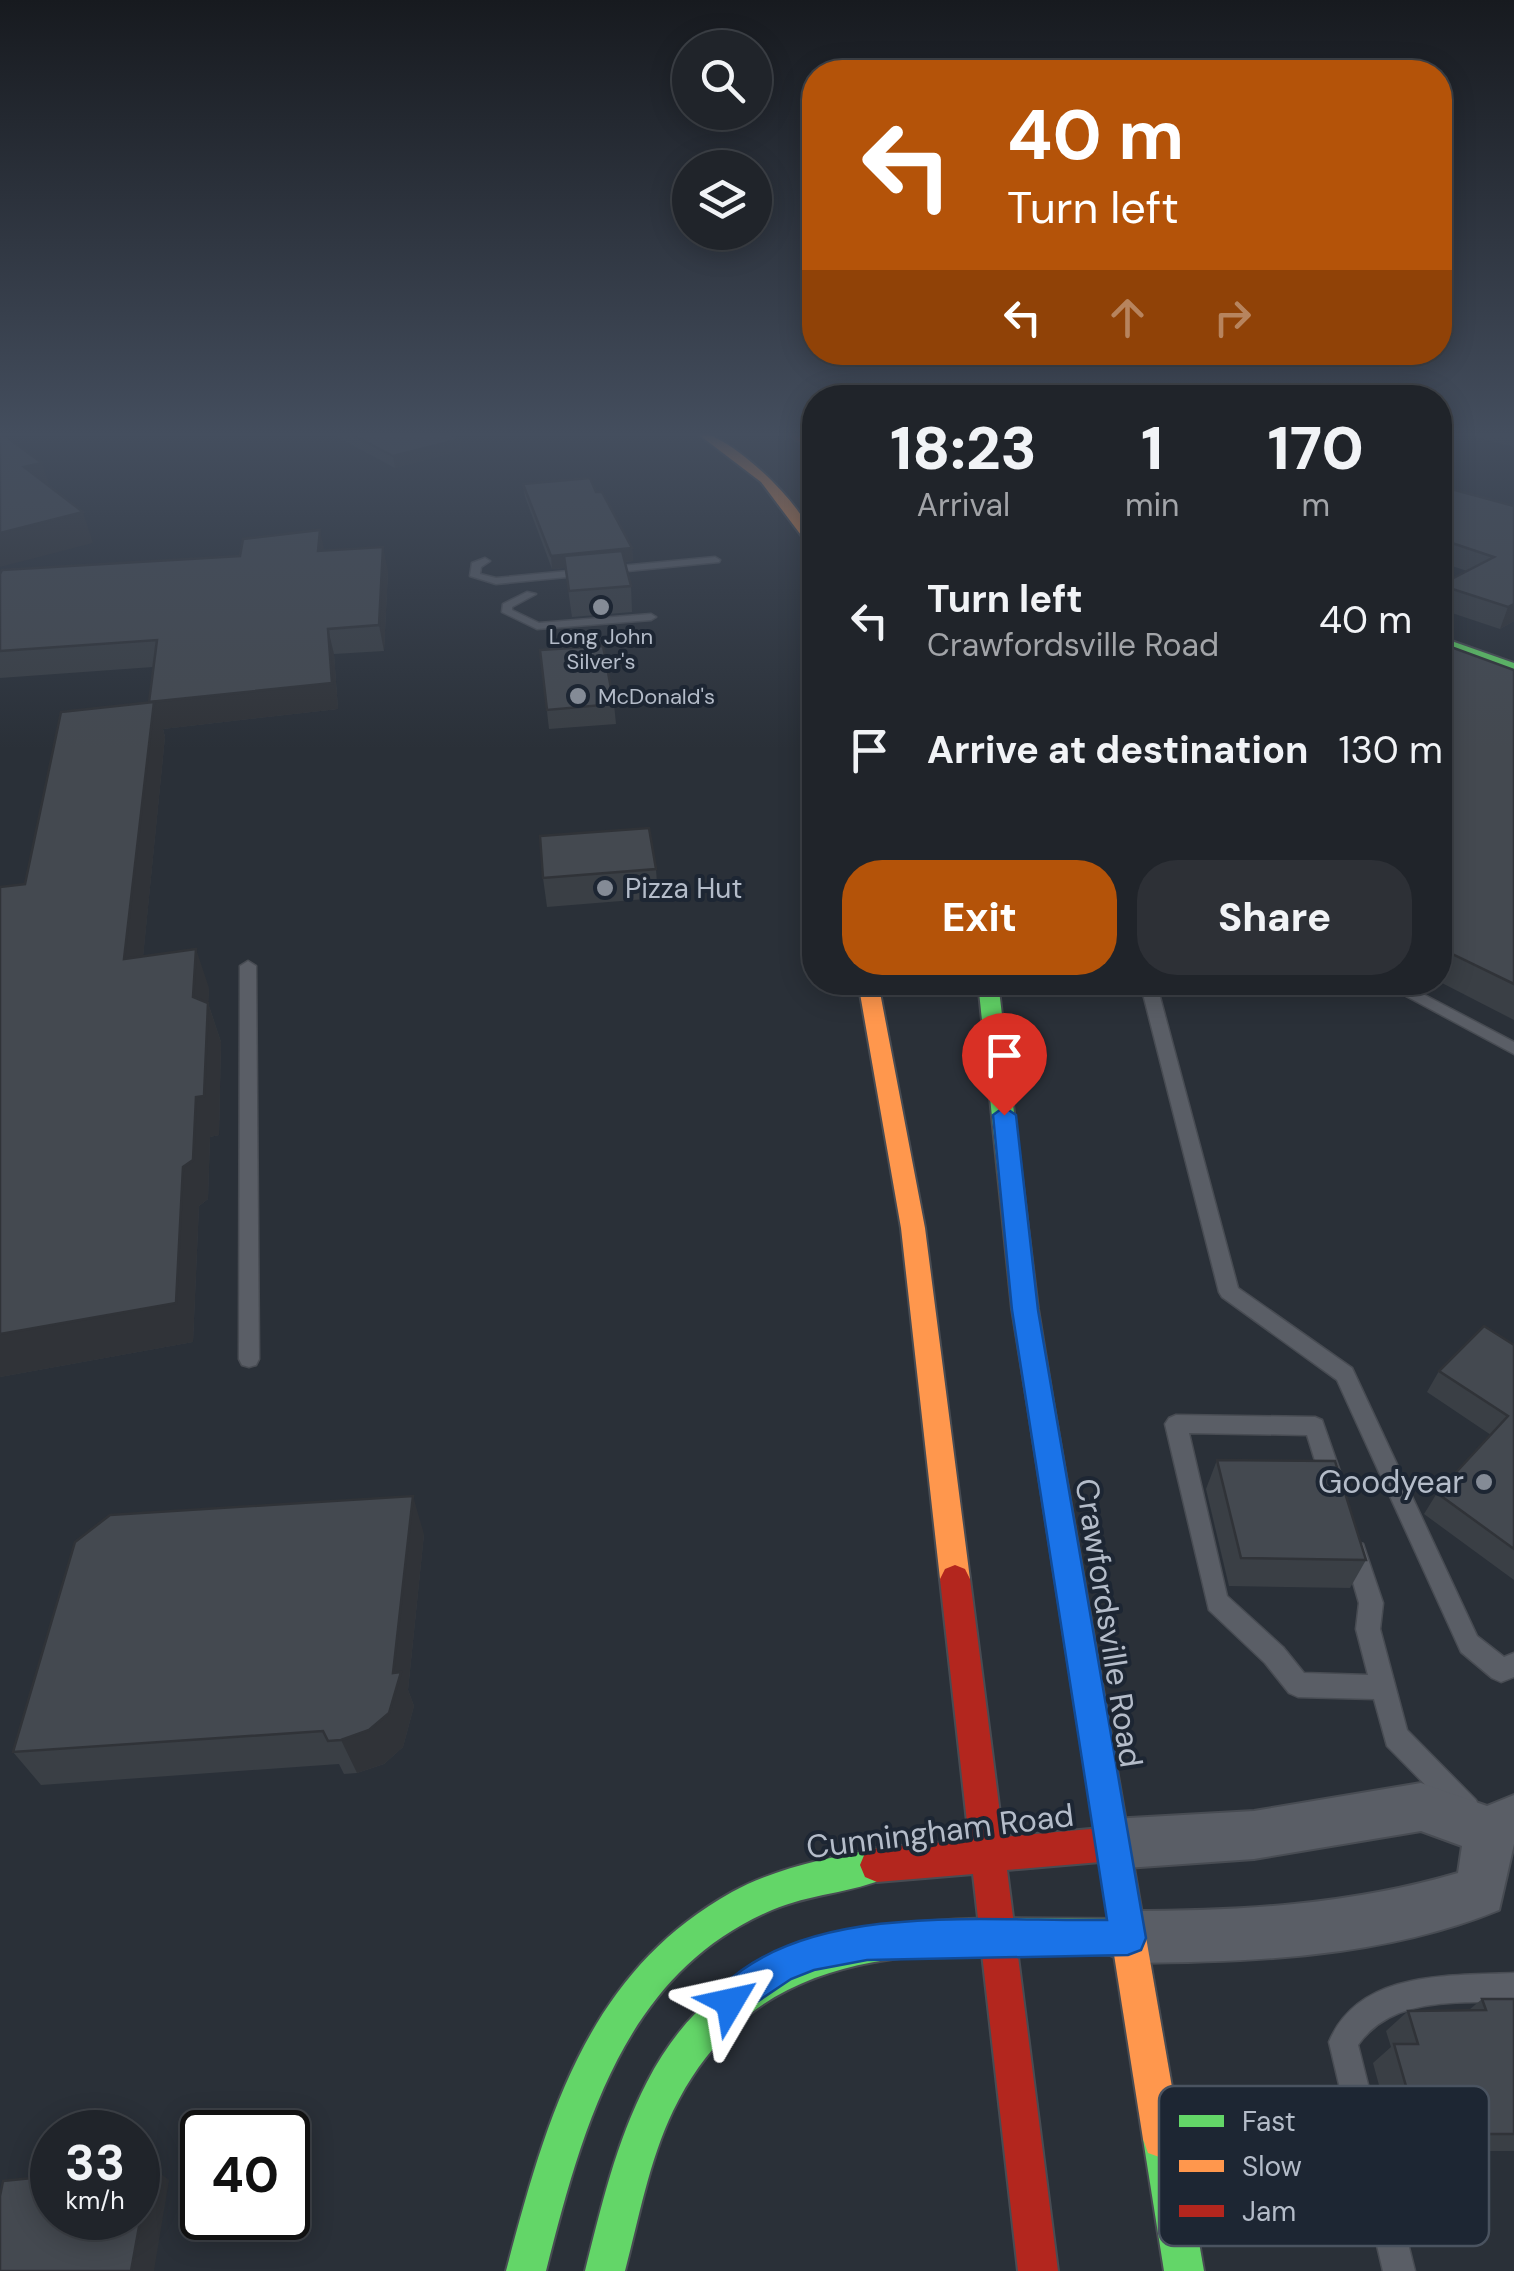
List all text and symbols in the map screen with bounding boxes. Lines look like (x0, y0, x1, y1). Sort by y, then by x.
map controls (672, 30, 772, 250)
button: search (672, 30, 772, 130)
text: 40 m (1007, 90, 1184, 181)
icon: left (842, 100, 972, 230)
button: layers (672, 150, 772, 250)
text: Turn left (1007, 178, 1179, 237)
icon: left (995, 290, 1050, 345)
icon: ahead (1100, 290, 1155, 345)
icon: right (1205, 290, 1260, 345)
text: 18:23 (890, 409, 1037, 488)
text: 1 (1141, 409, 1163, 488)
text: 170 (1268, 409, 1364, 488)
text: Arrival (917, 484, 1010, 526)
text: min (1125, 484, 1179, 526)
text: m (1301, 484, 1330, 526)
text: Turn left (927, 574, 1083, 624)
icon: left (842, 593, 897, 648)
text: 40 m (1319, 595, 1412, 645)
marker: Long John Silver's (590, 596, 612, 618)
place label: Long John Silver's (549, 622, 653, 676)
text: Crawfordsville Road (927, 624, 1219, 666)
place label: McDonald's (598, 682, 715, 711)
marker: McDonald's (567, 685, 589, 707)
icon: arrive (842, 723, 897, 778)
text: Arrive at destination (927, 725, 1309, 775)
text: 130 m (1339, 725, 1443, 775)
button: Exit (842, 860, 1117, 975)
button: Share (1137, 860, 1412, 975)
place label: Pizza Hut (625, 870, 742, 907)
marker: Pizza Hut (594, 877, 616, 899)
pin (962, 1013, 1047, 1116)
icon: arrive (977, 1028, 1032, 1083)
place label: Goodyear (1318, 1461, 1464, 1503)
marker: Goodyear (1473, 1471, 1495, 1493)
street label: Crawfordsville Road (1065, 1476, 1153, 1770)
street label: Cunningham Road (804, 1794, 1076, 1868)
position arrow (678, 1950, 782, 2054)
legend (1159, 2086, 1489, 2246)
text: Fast (1242, 2103, 1296, 2140)
speed limit sign: 40 (180, 2110, 310, 2240)
text: 33 (65, 2130, 125, 2196)
text: Slow (1242, 2148, 1302, 2185)
text: km/h (65, 2184, 125, 2217)
text: Jam (1242, 2193, 1296, 2230)

